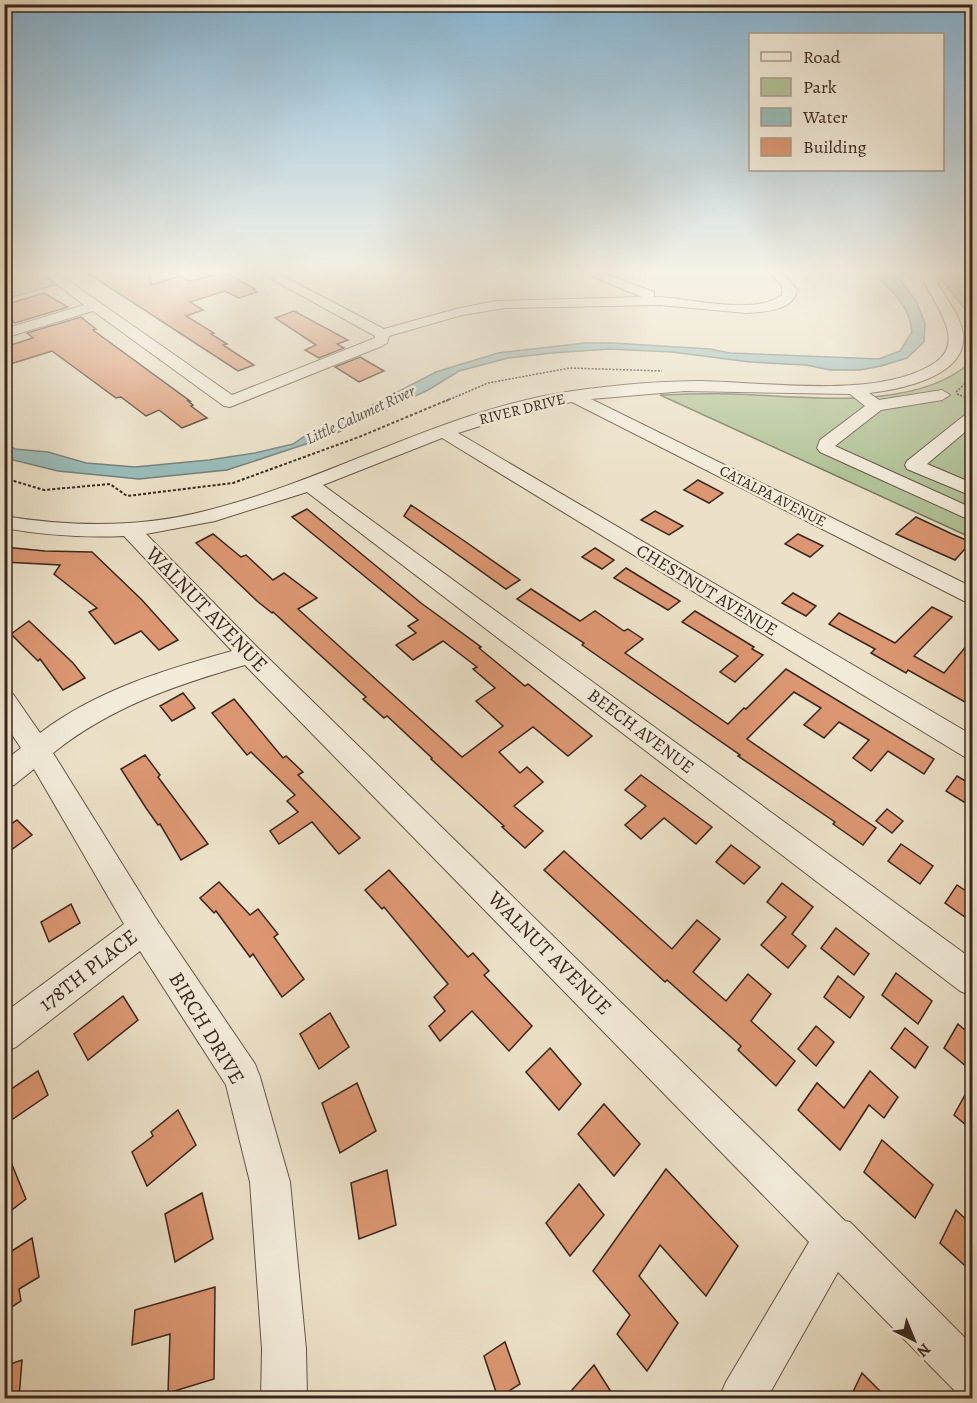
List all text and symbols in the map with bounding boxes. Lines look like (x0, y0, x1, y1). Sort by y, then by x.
legend (749, 33, 944, 171)
text: Road (803, 45, 841, 69)
text: Park (803, 75, 837, 99)
text: Water (802, 105, 848, 129)
text: Building (803, 135, 867, 159)
water label: Little Calumet River (302, 380, 419, 450)
street label: RIVER DRIVE (477, 389, 567, 429)
street label: CATALPA AVENUE (716, 460, 830, 532)
street label: CHESTNUT AVENUE (632, 538, 782, 642)
street label: WALNUT AVENUE (139, 539, 274, 678)
street label: BEECH AVENUE (583, 683, 699, 779)
street label: WALNUT AVENUE (481, 884, 618, 1021)
street label: 178TH PLACE (33, 923, 143, 1017)
street label: BIRCH DRIVE (162, 967, 252, 1089)
north arrow (884, 1310, 944, 1370)
text: N (912, 1338, 935, 1362)

